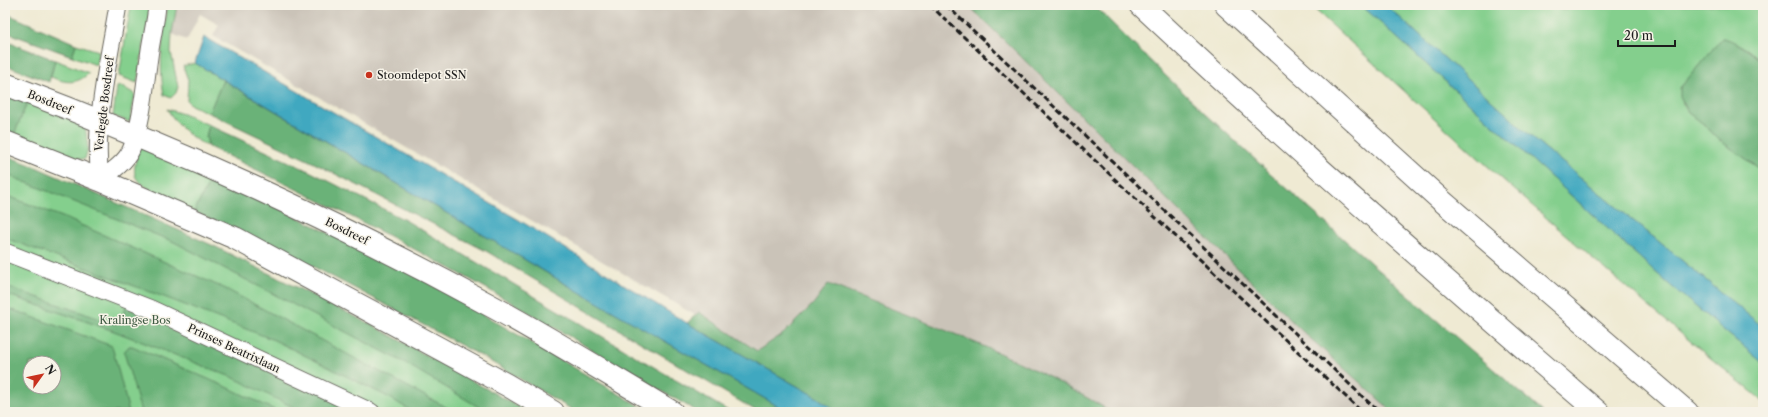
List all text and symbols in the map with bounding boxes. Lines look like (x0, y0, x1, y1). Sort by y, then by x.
scale bar (1618, 22, 1675, 48)
text: 20 m (1624, 28, 1653, 43)
street label: Verlegde Bosdreef (91, 54, 117, 153)
place label: Stoomdepot SSN (377, 68, 467, 82)
marker: Stoomdepot SSN (364, 70, 374, 80)
street label: Bosdreef (26, 87, 76, 118)
street label: Bosdreef (323, 214, 373, 248)
park label: Kralingse Bos (99, 313, 171, 327)
street label: Prinses Beatrixlaan (185, 320, 283, 376)
north arrow (22, 355, 62, 395)
text: N (42, 362, 59, 378)

